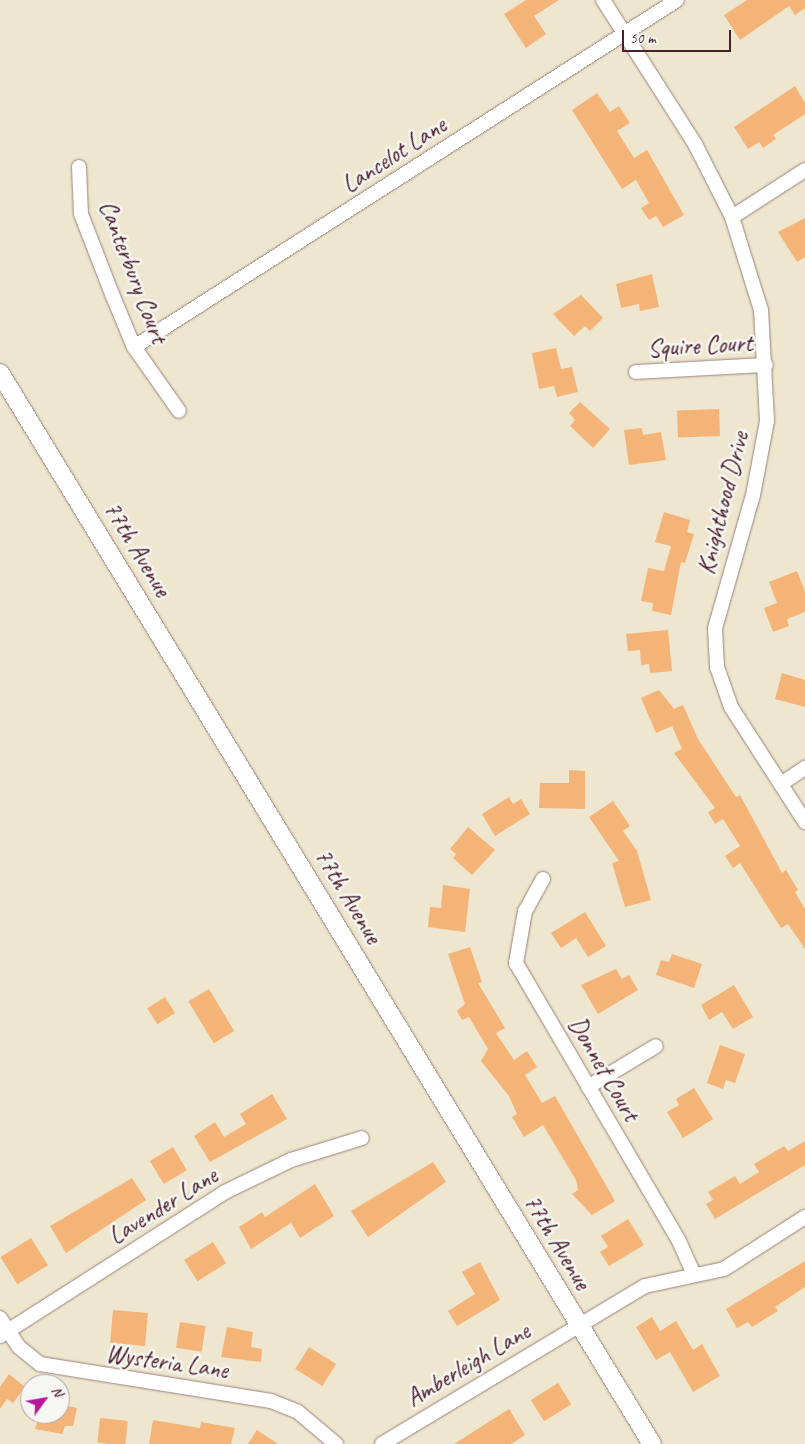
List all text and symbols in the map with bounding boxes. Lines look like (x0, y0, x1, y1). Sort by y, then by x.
scale bar (625, 20, 734, 52)
text: 50 m (630, 29, 656, 48)
street label: Lancelot Lane (336, 110, 452, 200)
street label: Canterbury Court (92, 197, 174, 347)
street label: Squire Court (647, 328, 753, 364)
street label: Knighthood Drive (691, 429, 755, 577)
street label: 77th Avenue (97, 496, 177, 602)
street label: 77th Avenue (308, 843, 388, 949)
street label: Donnet Court (562, 1011, 646, 1127)
street label: Lavender Lane (103, 1161, 223, 1251)
street label: 77th Avenue (517, 1189, 597, 1295)
street label: Amberleigh Lane (401, 1316, 535, 1414)
street label: Wysteria Lane (104, 1339, 230, 1385)
north arrow (20, 1374, 70, 1424)
text: N (48, 1383, 67, 1399)

